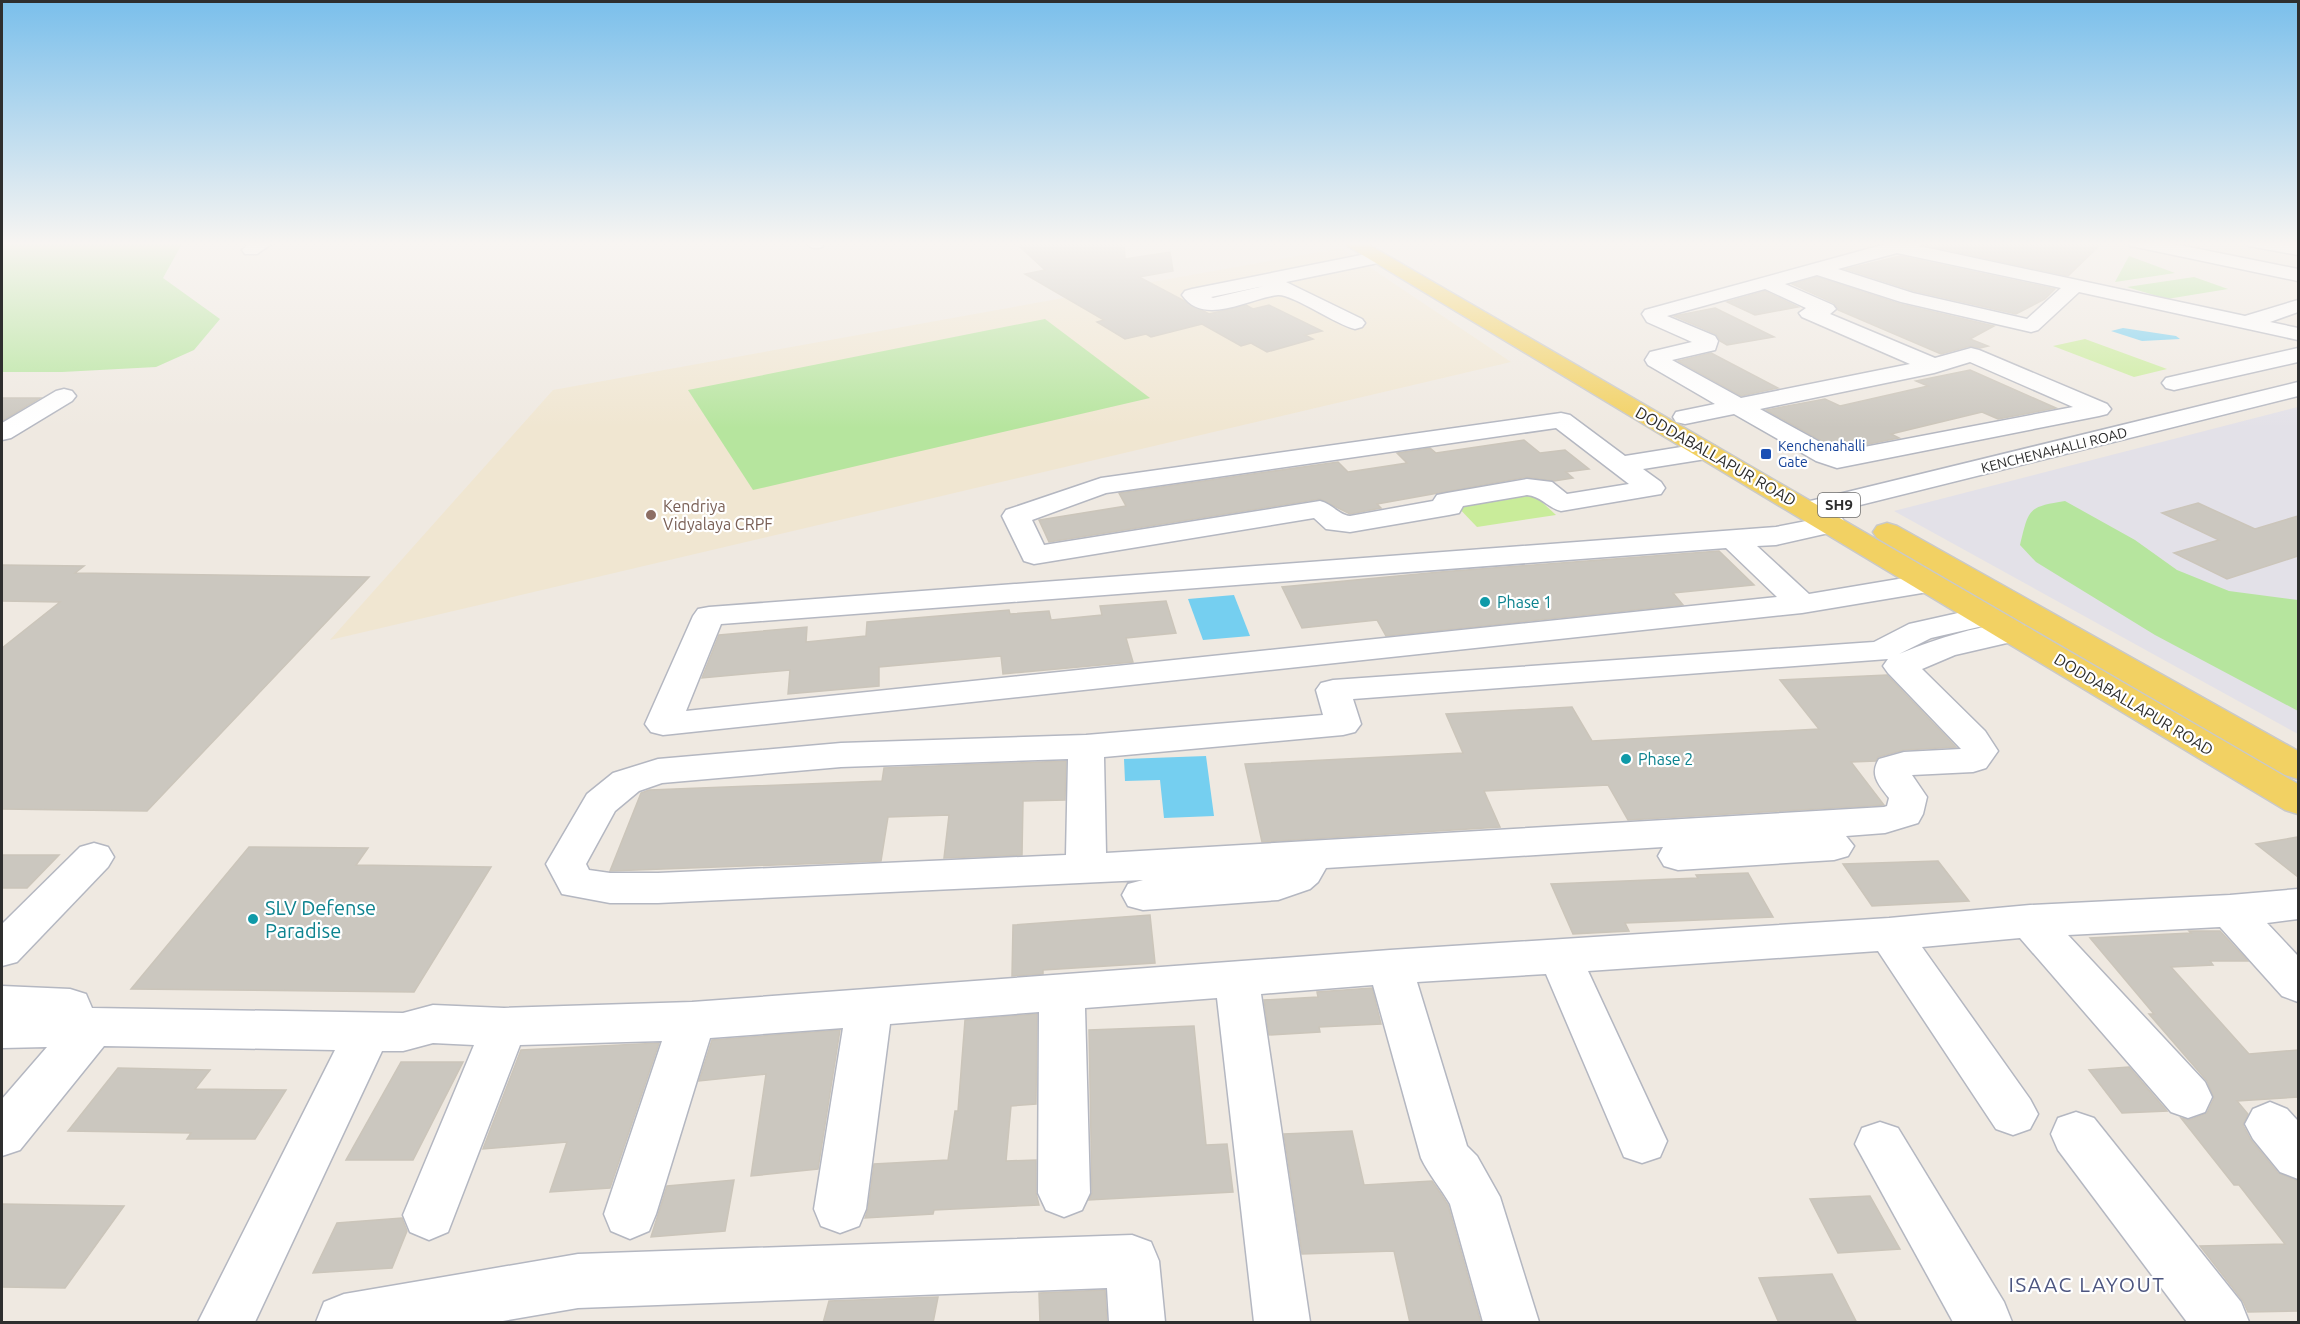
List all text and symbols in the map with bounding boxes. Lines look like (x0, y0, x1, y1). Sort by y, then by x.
street label: DODDABALLAPUR ROAD (1633, 403, 1799, 509)
street label: KENCHENAHALLI ROAD (1979, 424, 2129, 476)
place label: Kenchenahalli Gate (1778, 438, 1865, 470)
marker: Kenchenahalli Gate (1759, 447, 1773, 461)
road number: SH9 (1818, 493, 1860, 517)
place label: Kendriya Vidyalaya CRPF (663, 497, 773, 533)
marker: Kendriya Vidyalaya CRPF (644, 508, 658, 522)
place label: Phase 1 (1497, 593, 1552, 611)
marker: Phase 1 (1478, 595, 1492, 609)
street label: DODDABALLAPUR ROAD (2051, 649, 2217, 759)
place label: Phase 2 (1638, 750, 1693, 768)
marker: Phase 2 (1619, 752, 1633, 766)
place label: SLV Defense Paradise (265, 896, 376, 942)
marker: SLV Defense Paradise (246, 912, 260, 926)
district label: ISAAC LAYOUT (2008, 1272, 2166, 1296)

